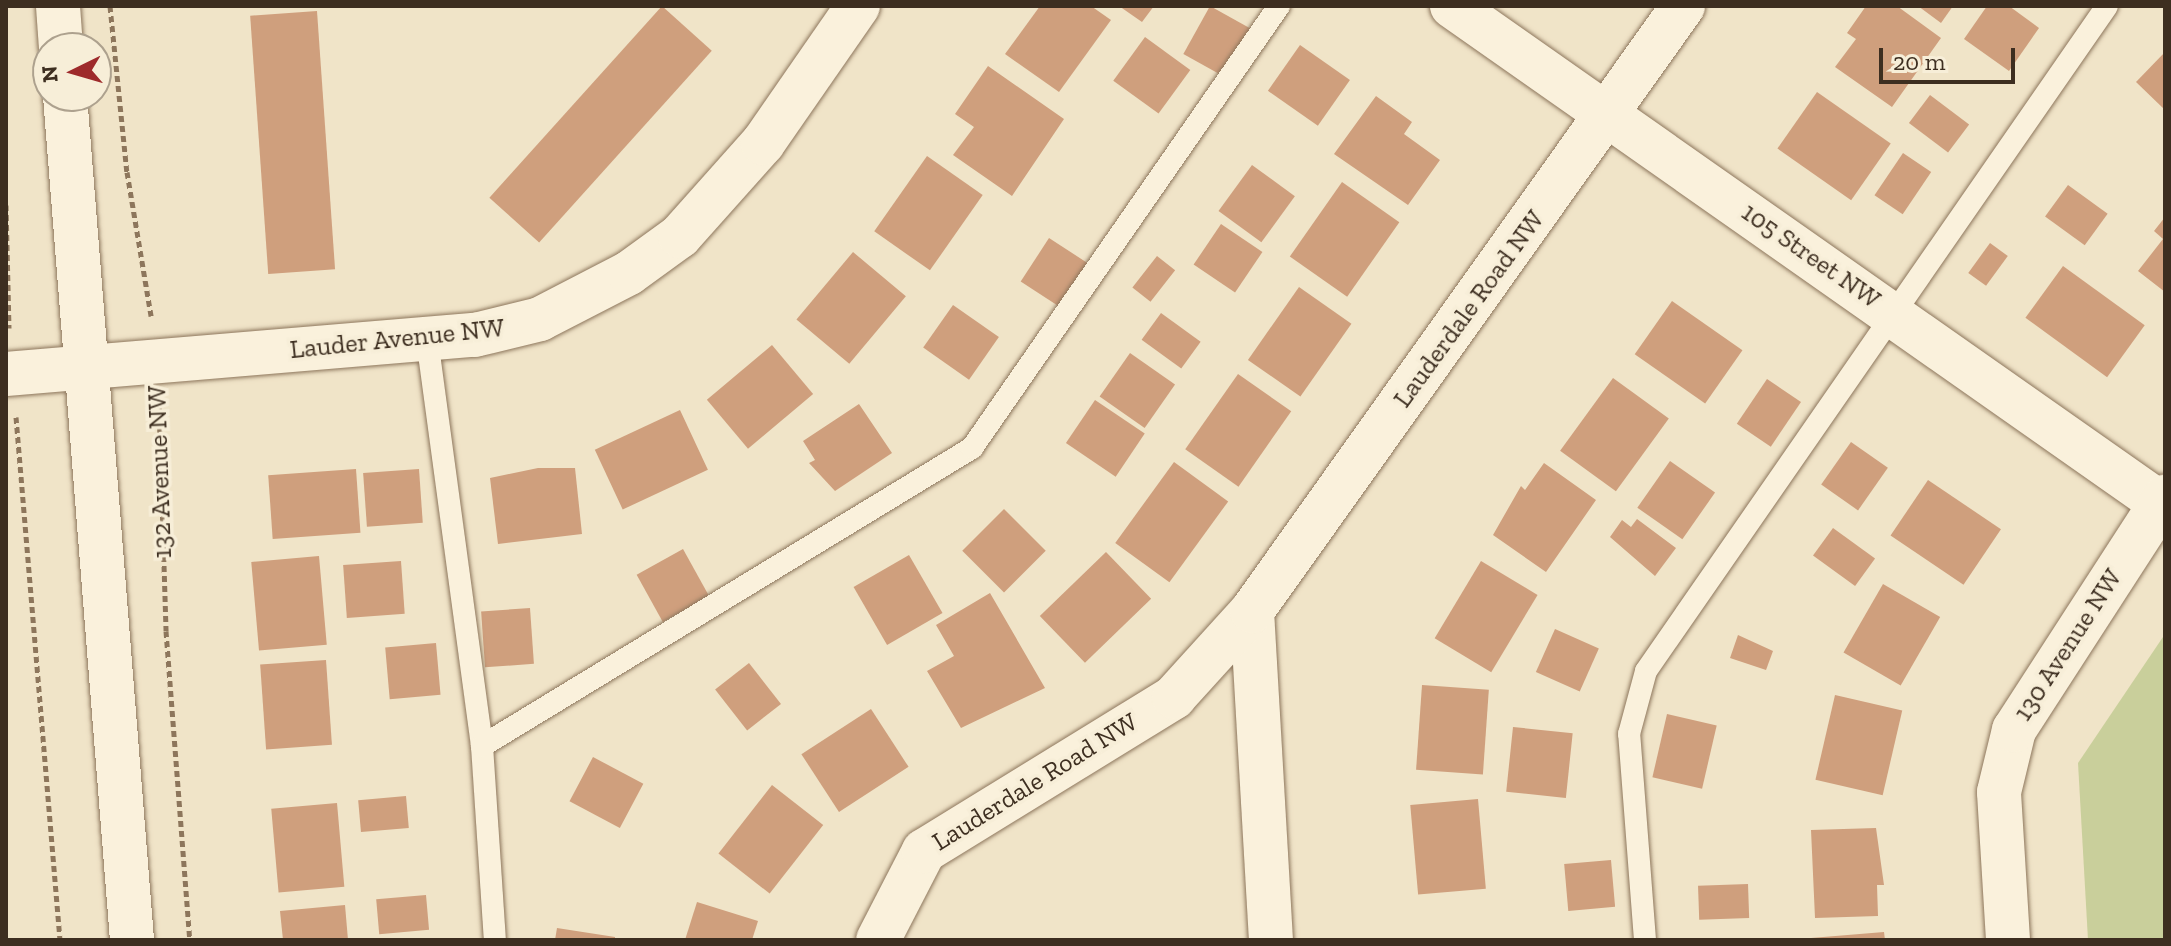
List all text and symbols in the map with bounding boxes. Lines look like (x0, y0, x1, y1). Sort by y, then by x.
north arrow (32, 32, 112, 112)
scale bar (1883, 32, 2019, 82)
text: 20 m (1893, 47, 1945, 76)
text: N (35, 64, 64, 83)
street label: 105 Street NW (1736, 197, 1886, 315)
street label: Lauderdale Road NW (1387, 204, 1551, 414)
street label: Lauder Avenue NW (288, 312, 506, 366)
street label: 132 Avenue NW (141, 385, 179, 559)
street label: 130 Avenue NW (2007, 563, 2129, 727)
street label: Lauderdale Road NW (927, 706, 1143, 858)

